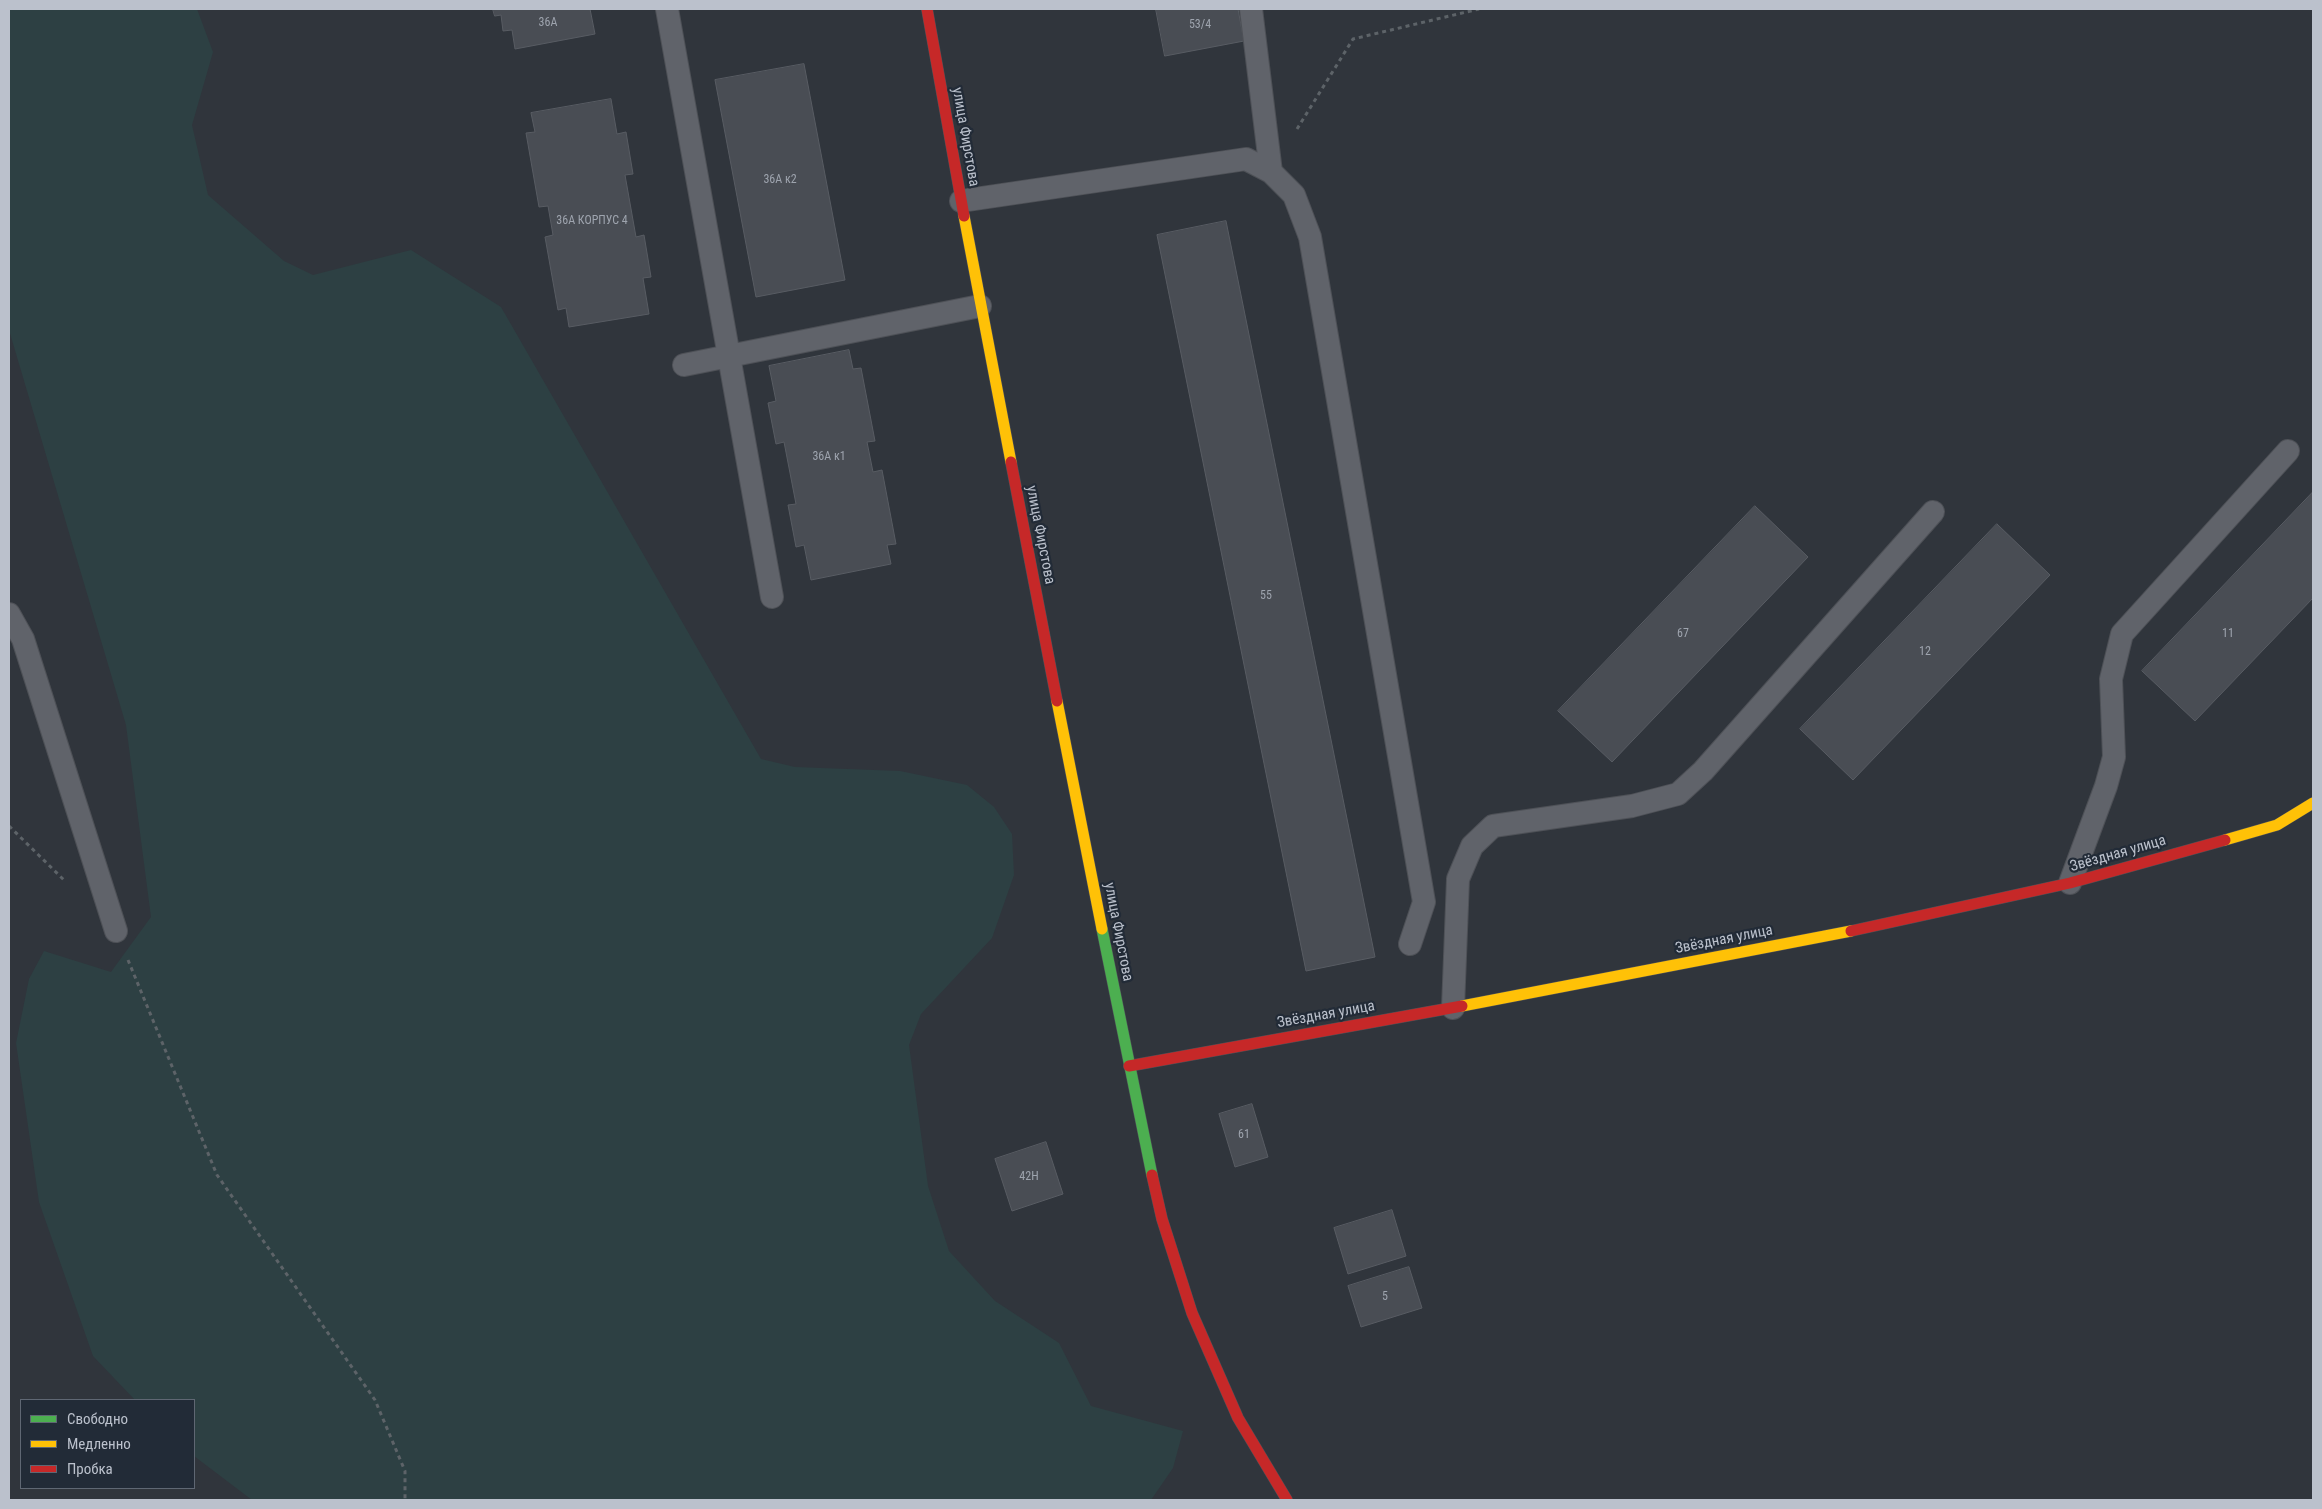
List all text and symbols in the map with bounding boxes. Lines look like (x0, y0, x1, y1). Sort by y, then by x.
house number: 36А (539, 16, 557, 30)
house number: 53/4 (1189, 18, 1211, 32)
street label: улица Фирстова (947, 86, 983, 188)
house number: 36А к2 (763, 173, 797, 187)
house number: 36А КОРПУС 4 (556, 214, 628, 228)
house number: 36А к1 (812, 450, 846, 464)
street label: улица Фирстова (1022, 484, 1058, 586)
house number: 55 (1260, 589, 1272, 603)
house number: 67 (1677, 627, 1689, 641)
house number: 11 (2222, 627, 2234, 641)
house number: 12 (1919, 645, 1931, 659)
street label: Звёздная улица (2068, 832, 2168, 876)
street label: улица Фирстова (1100, 881, 1136, 983)
street label: Звёздная улица (1674, 922, 1774, 958)
street label: Звёздная улица (1276, 998, 1376, 1032)
house number: 61 (1238, 1128, 1250, 1142)
house number: 42Н (1019, 1170, 1039, 1184)
house number: 5 (1382, 1290, 1388, 1304)
legend (20, 1399, 195, 1489)
text: Свободно (67, 1410, 128, 1428)
text: Медленно (67, 1435, 131, 1453)
text: Пробка (67, 1460, 113, 1478)

